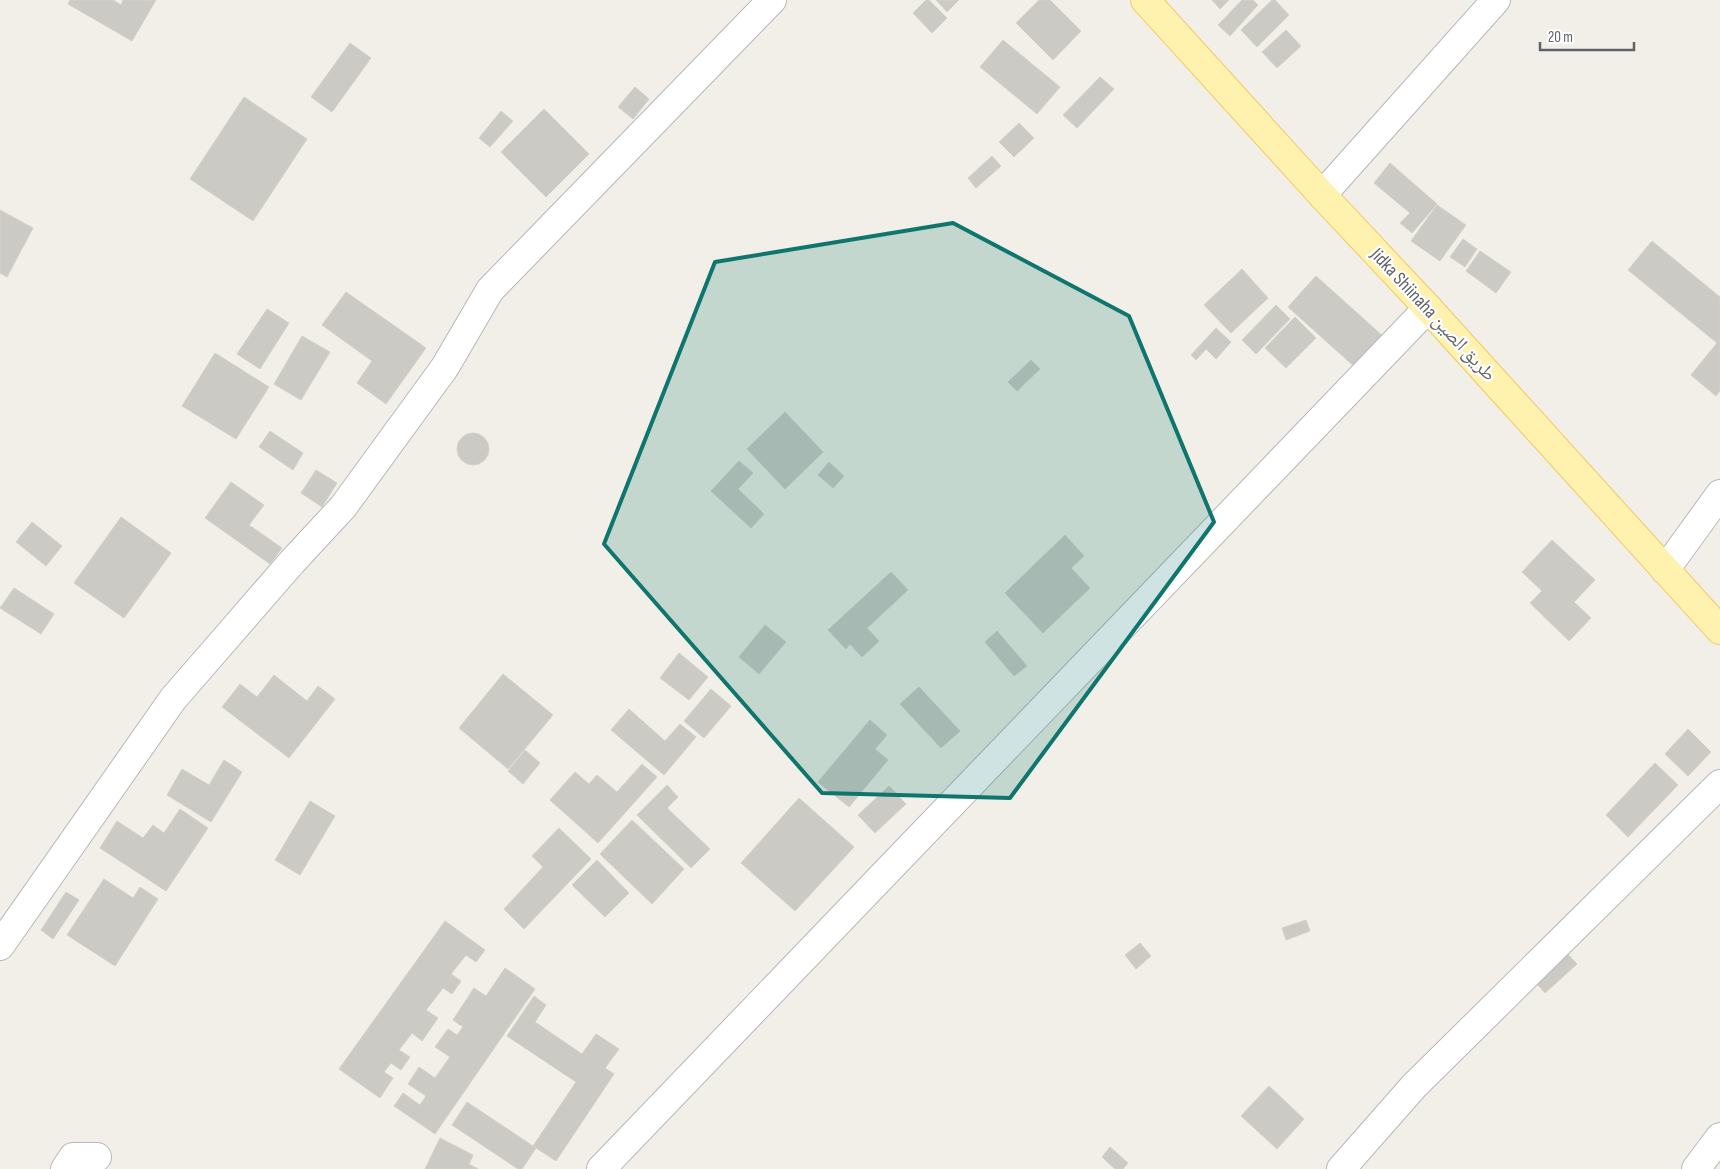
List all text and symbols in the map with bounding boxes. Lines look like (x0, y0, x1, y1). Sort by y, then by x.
scale bar (1540, 20, 1634, 52)
text: 20 m (1548, 28, 1573, 47)
street label: Jidka Shiinaha طريق الصين (1365, 243, 1501, 386)

